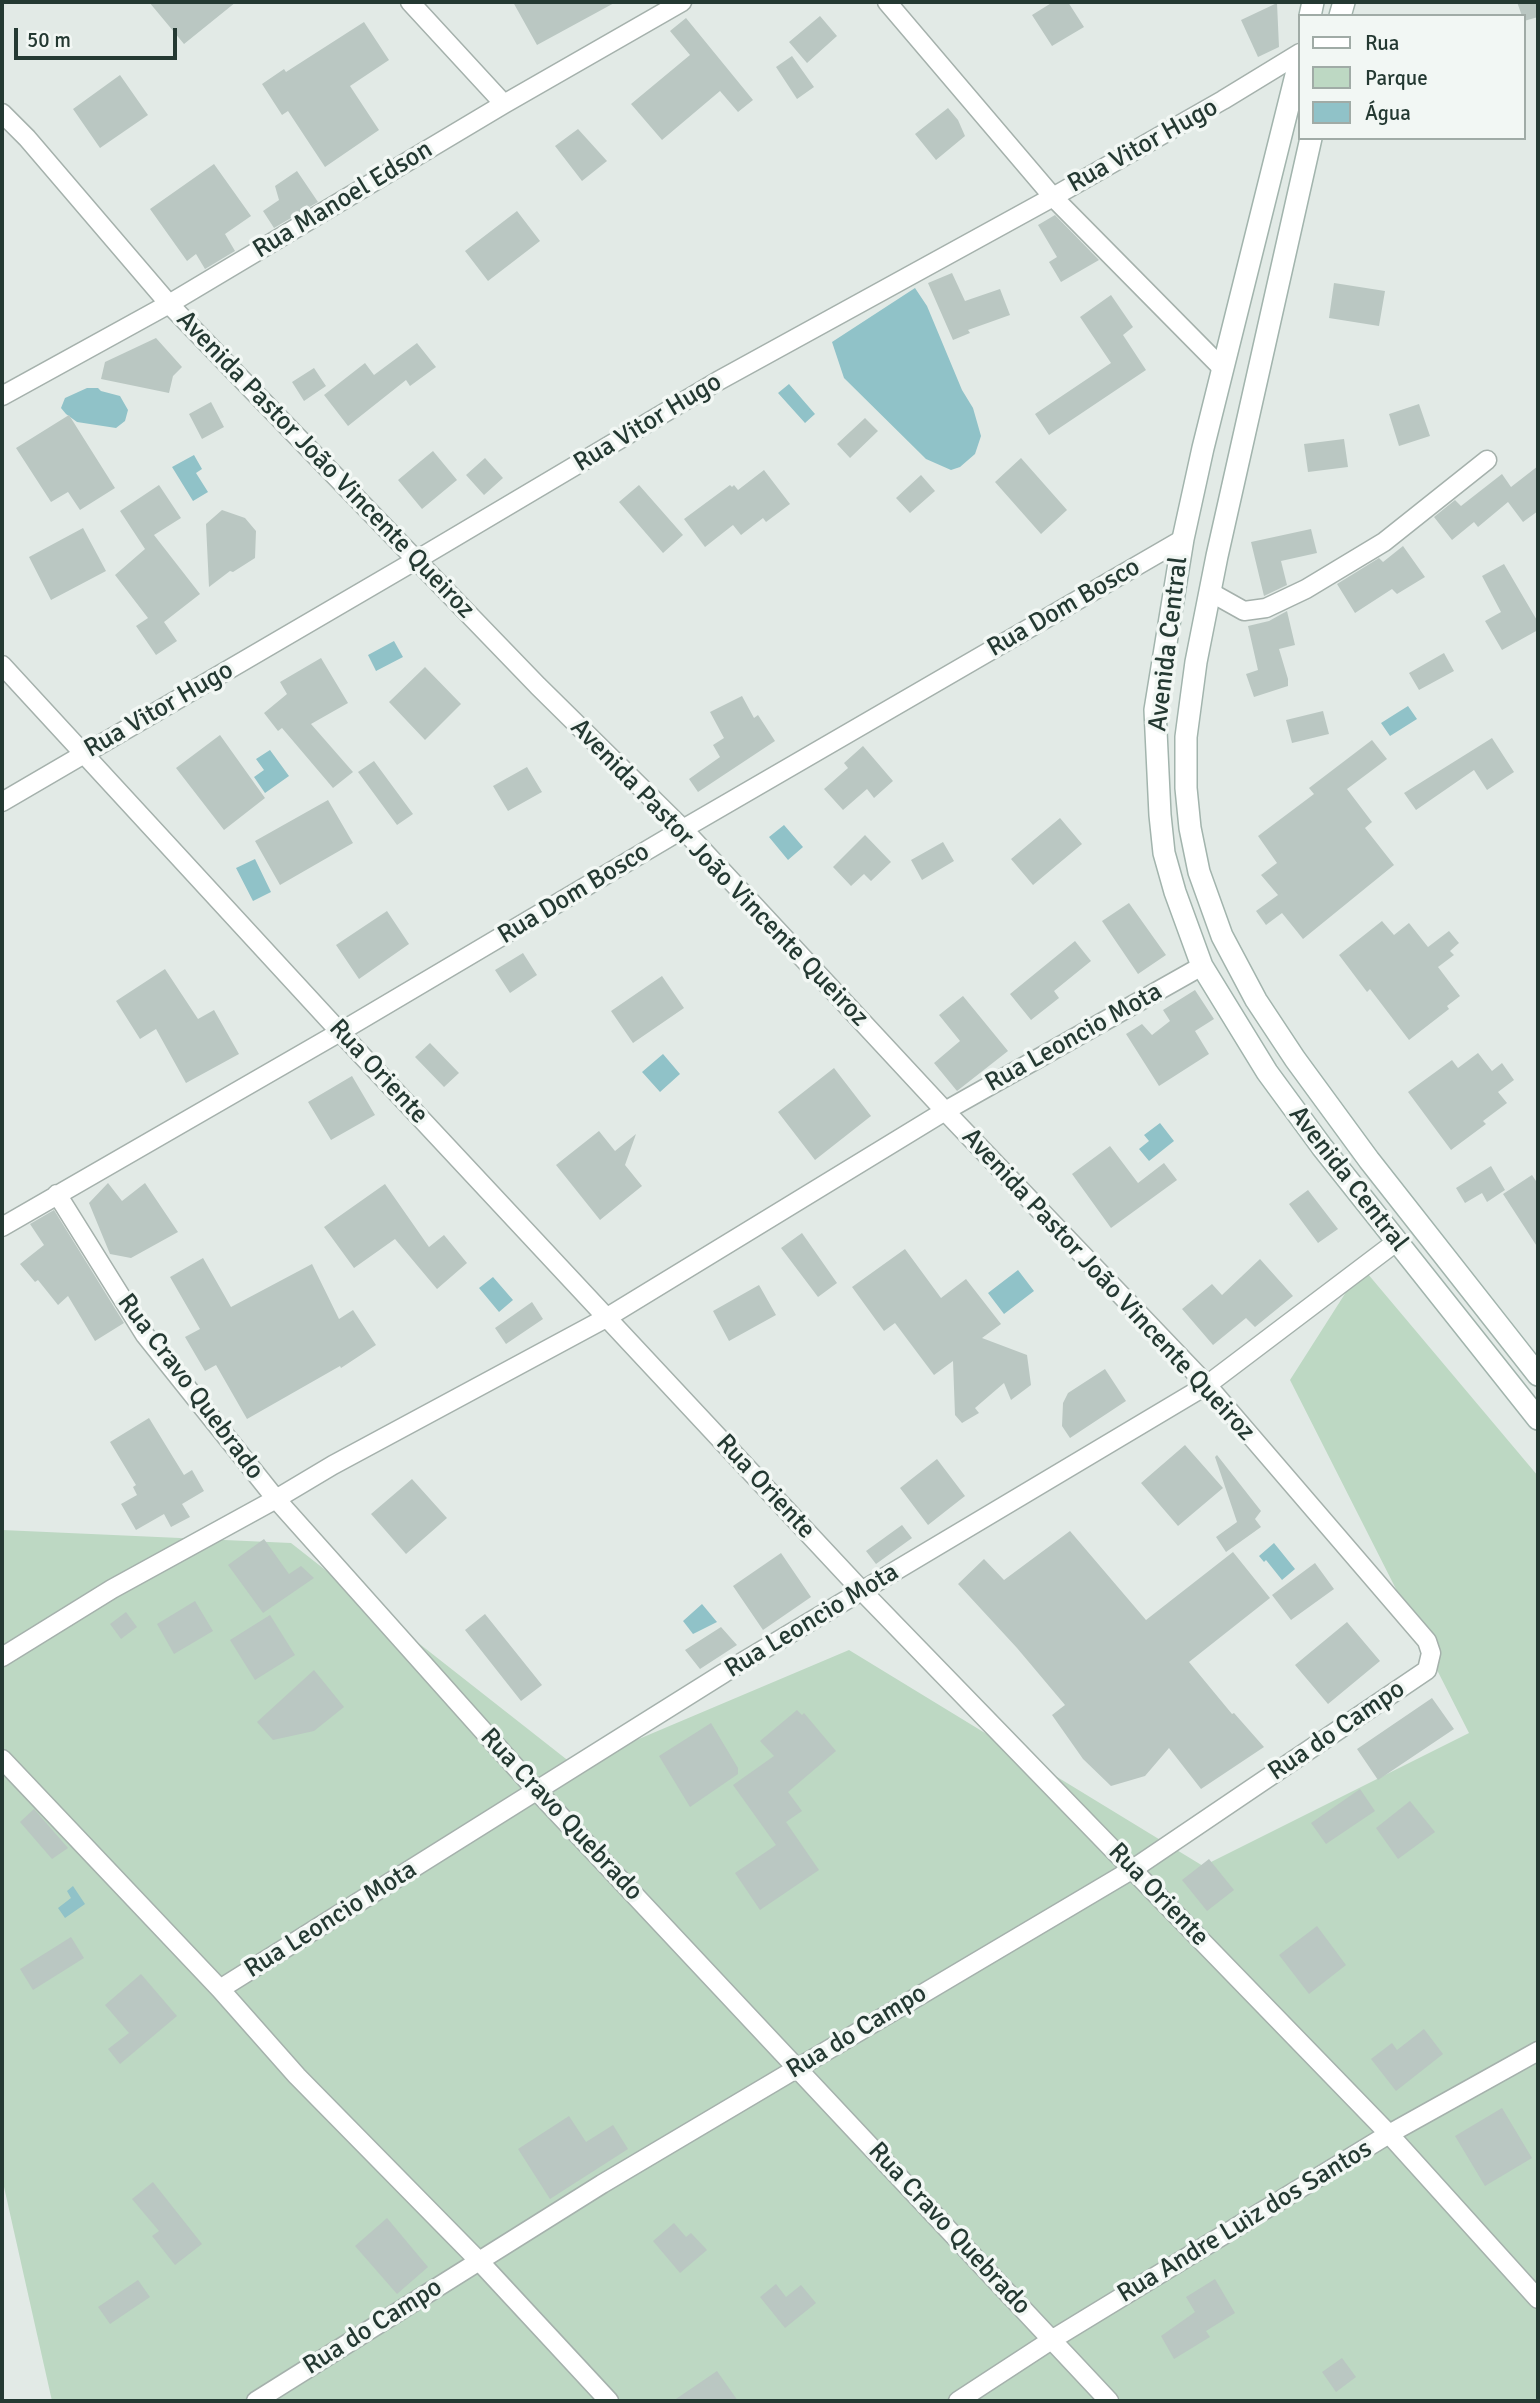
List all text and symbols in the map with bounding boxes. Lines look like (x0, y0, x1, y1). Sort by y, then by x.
scale bar (18, 14, 180, 58)
legend (1298, 14, 1526, 140)
text: 50 m (27, 27, 71, 53)
text: Rua (1365, 30, 1399, 56)
text: Parque (1365, 65, 1428, 91)
street label: Rua Vitor Hugo (1063, 92, 1223, 200)
text: Água (1365, 100, 1411, 126)
street label: Rua Manoel Edson (248, 134, 438, 266)
street label: Avenida Pastor João Vincente Queiroz (169, 305, 481, 625)
street label: Rua Vitor Hugo (569, 367, 727, 479)
street label: Rua Dom Bosco (982, 552, 1146, 664)
street label: Avenida Central (1143, 555, 1195, 733)
street label: Rua Vitor Hugo (79, 655, 239, 765)
street label: Avenida Pastor João Vincente Queiroz (563, 713, 875, 1033)
street label: Rua Dom Bosco (493, 837, 655, 951)
street label: Rua Leoncio Mota (980, 977, 1168, 1099)
street label: Rua Oriente (322, 1013, 434, 1131)
street label: Avenida Central (1282, 1100, 1414, 1258)
street label: Avenida Pastor João Vincente Queiroz (955, 1122, 1261, 1448)
street label: Rua Cravo Quebrado (110, 1288, 270, 1486)
street label: Rua Oriente (709, 1428, 821, 1546)
street label: Rua Leoncio Mota (719, 1557, 905, 1685)
street label: Rua do Campo (1263, 1674, 1411, 1788)
street label: Rua Cravo Quebrado (473, 1722, 649, 1908)
street label: Rua Oriente (1101, 1837, 1215, 1953)
street label: Rua Leoncio Mota (239, 1855, 423, 1985)
street label: Rua do Campo (781, 1978, 933, 2086)
street label: Rua Andre Luiz dos Santos (1112, 2134, 1378, 2310)
street label: Rua Cravo Quebrado (861, 2136, 1037, 2322)
street label: Rua do Campo (298, 2272, 448, 2382)

